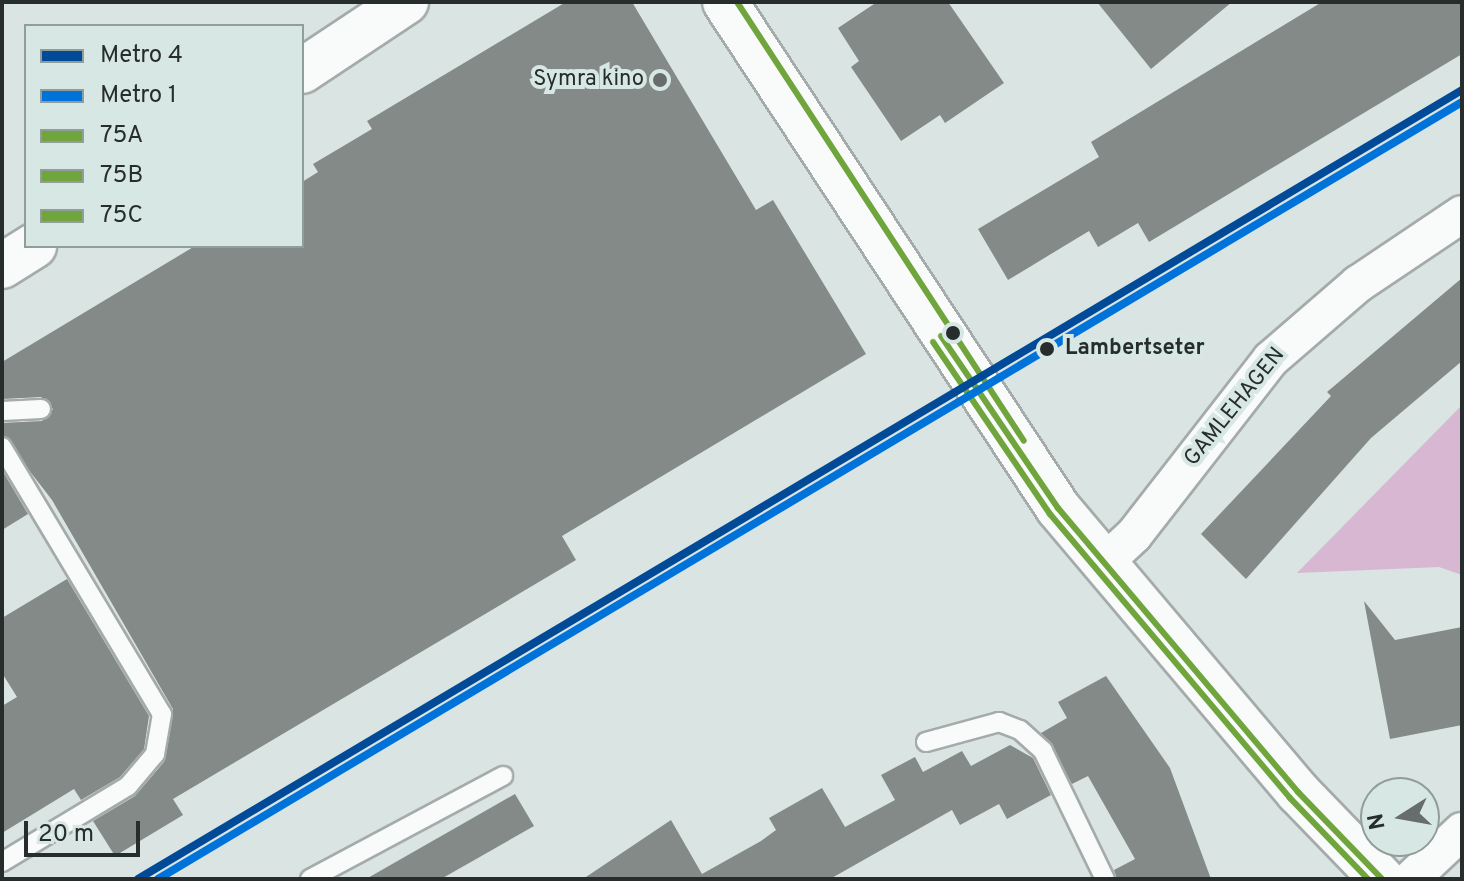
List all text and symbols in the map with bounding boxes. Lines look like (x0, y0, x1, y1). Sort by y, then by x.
legend (24, 24, 304, 248)
text: Metro 4 (100, 41, 183, 71)
place label: Symra kino (533, 67, 644, 93)
marker: Symra kino (651, 71, 669, 89)
text: Metro 1 (100, 81, 177, 111)
text: 75A (100, 121, 143, 151)
text: 75B (100, 161, 143, 191)
text: 75C (100, 201, 143, 231)
unlabelled marker (945, 325, 961, 341)
place label: Lambertseter (1065, 336, 1205, 362)
marker: Lambertseter (1036, 338, 1058, 360)
street label: GAMLEHAGEN (1179, 342, 1291, 472)
north arrow (1360, 777, 1440, 857)
scale bar (28, 805, 144, 855)
text: N (1363, 811, 1393, 832)
text: 20 m (38, 820, 94, 850)

